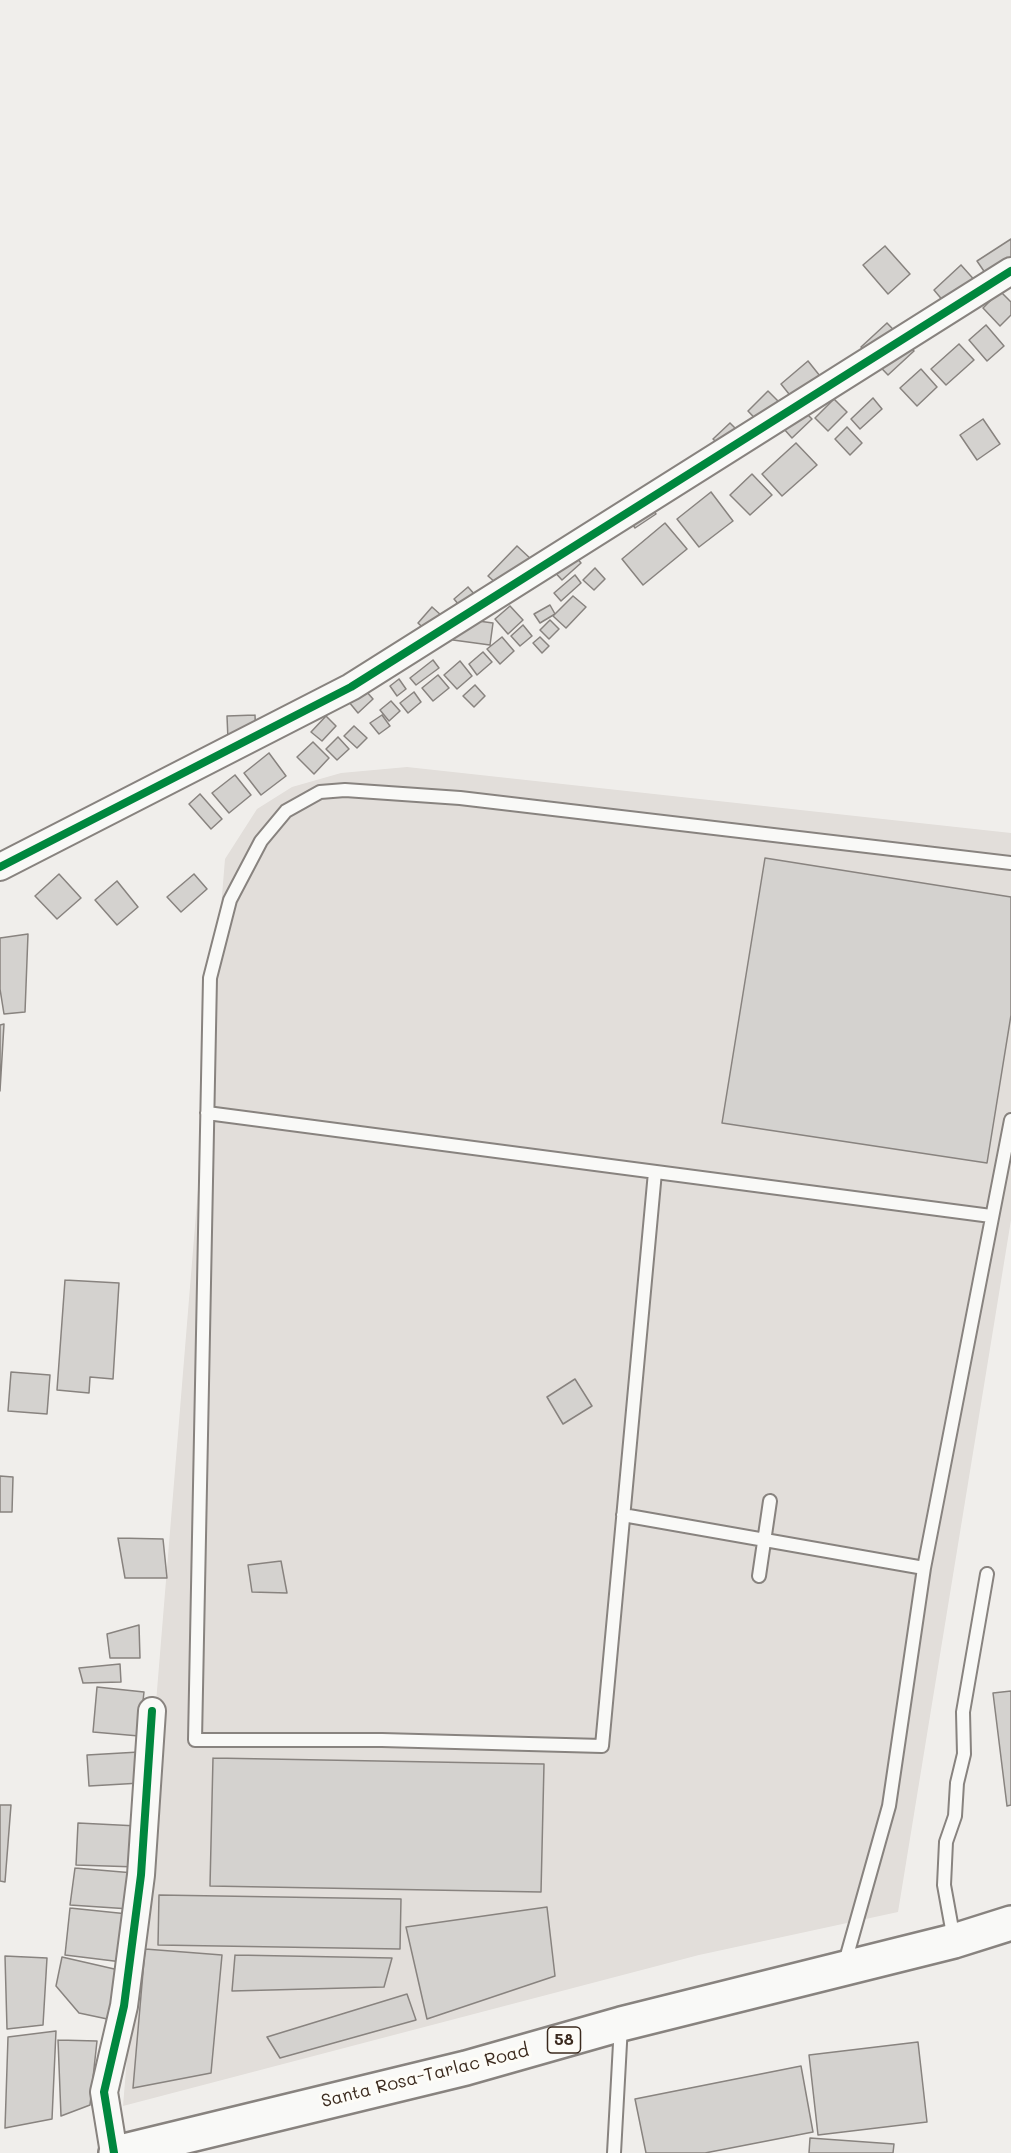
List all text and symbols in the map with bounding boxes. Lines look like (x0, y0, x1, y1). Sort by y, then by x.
road number: 58 (548, 2027, 580, 2053)
street label: Santa Rosa-Tarlac Road (319, 2040, 531, 2112)

